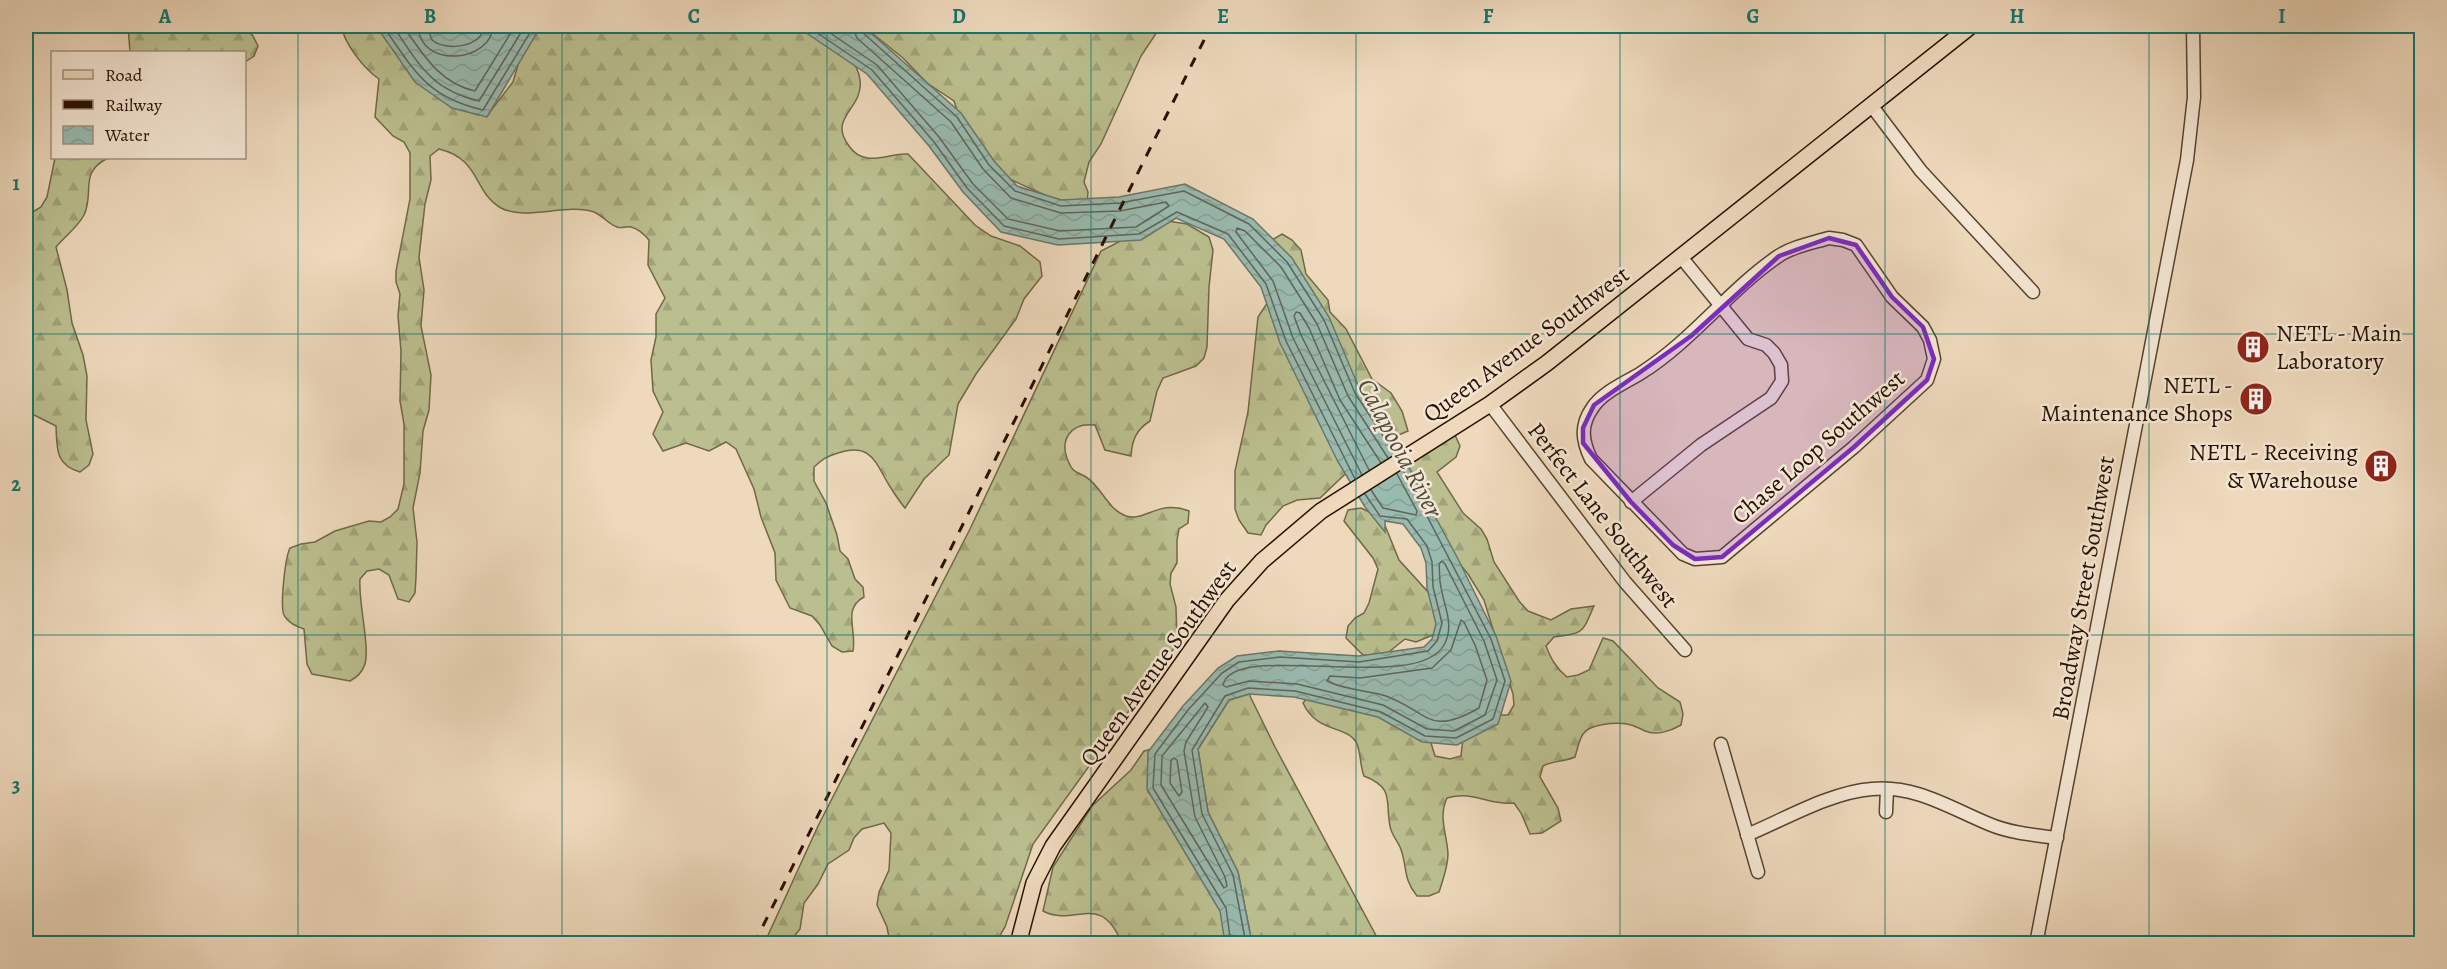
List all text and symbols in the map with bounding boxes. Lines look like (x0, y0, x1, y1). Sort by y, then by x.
text: A (158, 3, 172, 30)
text: B (424, 3, 436, 30)
text: C (688, 3, 700, 30)
text: D (952, 3, 966, 30)
text: E (1217, 3, 1229, 30)
text: F (1483, 3, 1494, 30)
text: G (1746, 3, 1760, 30)
text: H (2010, 3, 2025, 30)
text: I (2278, 3, 2286, 30)
legend (51, 51, 246, 159)
text: Road (105, 63, 143, 87)
text: Railway (105, 93, 163, 117)
text: Water (104, 123, 150, 147)
text: 1 (12, 170, 20, 197)
street label: Queen Avenue Southwest (1416, 258, 1636, 430)
place label: NETL - Main Laboratory (2276, 317, 2402, 377)
building icon: NETL - Main Laboratory (2235, 329, 2271, 365)
street label: Chase Loop Southwest (1724, 363, 1912, 531)
place label: NETL - Maintenance Shops (2041, 369, 2233, 429)
water label: Calapooia River (1349, 372, 1452, 525)
building icon: NETL - Maintenance Shops (2238, 381, 2274, 417)
street label: Perfect Lane Southwest (1520, 416, 1686, 615)
place label: NETL - Receiving & Warehouse (2189, 436, 2358, 496)
building icon: NETL - Receiving & Warehouse (2363, 448, 2399, 484)
street label: Broadway Street Southwest (2044, 453, 2122, 723)
text: 2 (11, 471, 21, 498)
street label: Queen Avenue Southwest (1072, 553, 1244, 773)
text: 3 (12, 772, 20, 799)

